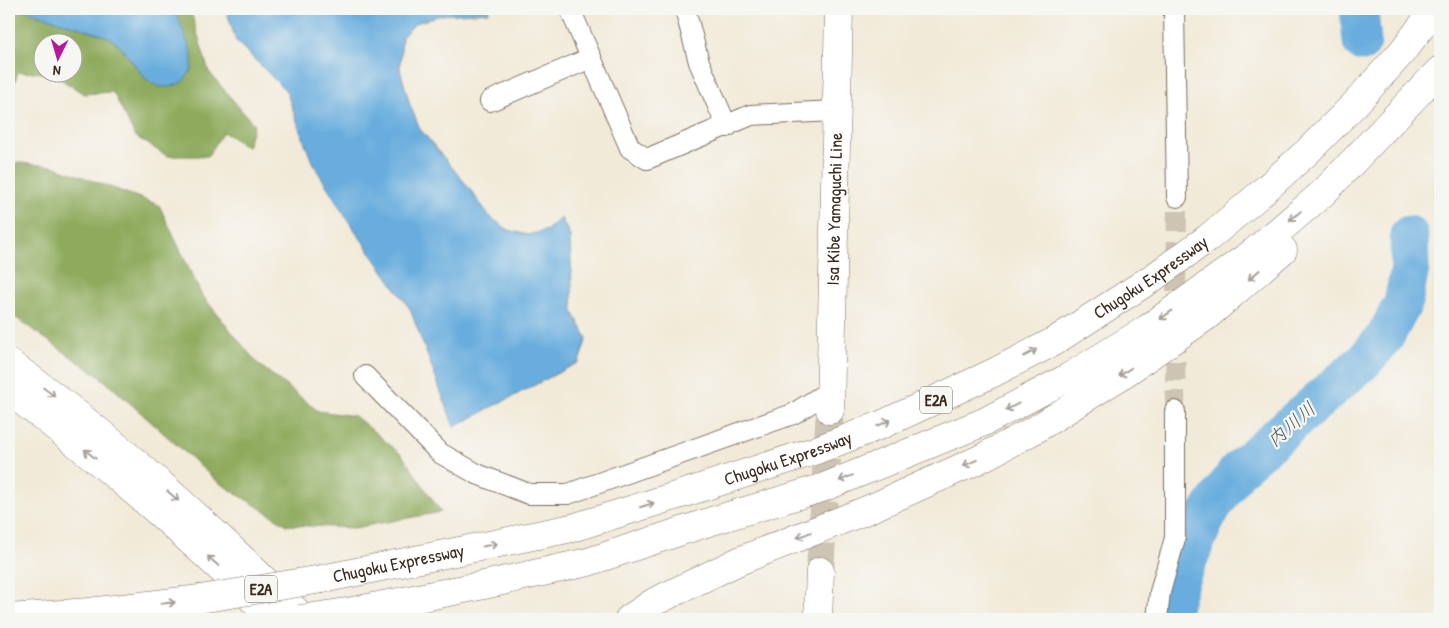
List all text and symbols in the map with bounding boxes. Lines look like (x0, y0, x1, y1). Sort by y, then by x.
north arrow (32, 32, 82, 82)
text: N (52, 62, 61, 81)
street label: Isa Kibe Yamaguchi Line (820, 132, 848, 286)
one-way arrow (1289, 211, 1302, 222)
street label: Chugoku Expressway (1088, 229, 1213, 325)
one-way arrow (1248, 269, 1261, 280)
one-way arrow (1159, 310, 1173, 320)
one-way arrow (1023, 348, 1037, 358)
one-way arrow (1118, 367, 1132, 378)
one-way arrow (42, 386, 55, 397)
road number: E2A (920, 386, 952, 414)
water label: 内川川 (1261, 395, 1321, 453)
one-way arrow (1005, 403, 1020, 412)
one-way arrow (876, 418, 891, 428)
street label: Chugoku Expressway (721, 424, 856, 491)
one-way arrow (84, 449, 97, 460)
one-way arrow (963, 459, 978, 469)
one-way arrow (839, 473, 854, 483)
one-way arrow (166, 491, 179, 502)
one-way arrow (639, 499, 655, 509)
one-way arrow (797, 530, 812, 540)
street label: Chugoku Expressway (330, 537, 467, 589)
one-way arrow (482, 540, 498, 549)
one-way arrow (206, 555, 219, 567)
road number: E2A (245, 576, 277, 602)
one-way arrow (160, 598, 176, 608)

